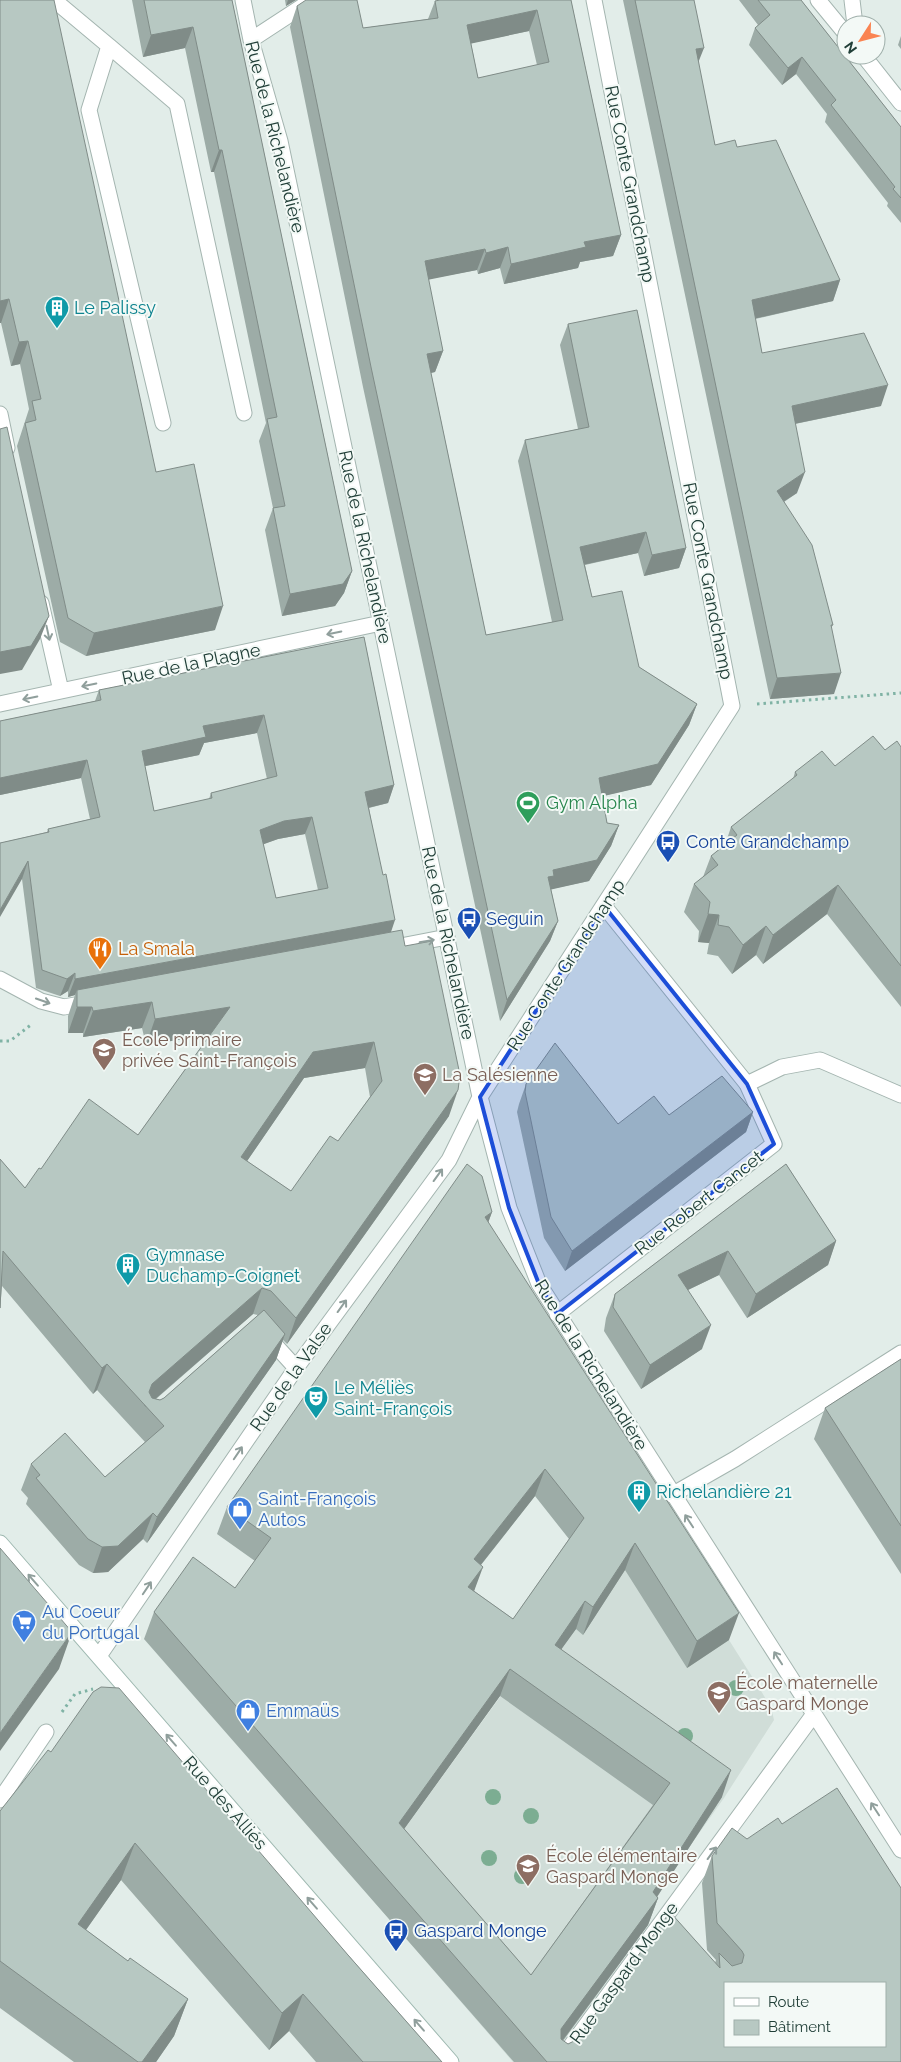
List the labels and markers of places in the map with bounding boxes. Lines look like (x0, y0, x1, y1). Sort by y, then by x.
building icon: Le Palissy (44, 295, 70, 329)
place label: Le Palissy (74, 297, 156, 318)
sports icon: Gym Alpha (515, 790, 541, 824)
place label: Gym Alpha (546, 792, 638, 813)
bus stop icon: Conte Grandchamp (655, 829, 681, 863)
place label: Conte Grandchamp (686, 831, 849, 852)
bus stop icon: Seguin (456, 906, 482, 940)
place label: Seguin (486, 908, 544, 929)
restaurant icon: La Smala (87, 936, 113, 970)
place label: La Smala (118, 938, 195, 959)
place label: École primaire privée Saint-François (122, 1028, 297, 1071)
school or university icon: École primaire privée Saint-François (91, 1037, 117, 1071)
school or university icon: La Salésienne (412, 1062, 438, 1096)
place label: La Salésienne (442, 1064, 558, 1085)
place label: Gymnase Duchamp-Coignet (146, 1244, 300, 1286)
building icon: Gymnase Duchamp-Coignet (115, 1252, 141, 1286)
place label: Le Méliès Saint-François (334, 1377, 453, 1419)
theatre icon: Le Méliès Saint-François (303, 1385, 329, 1419)
building icon: Richelandière 21 (626, 1479, 652, 1513)
place label: Richelandière 21 (656, 1481, 792, 1502)
place label: Saint-François Autos (258, 1488, 377, 1530)
shop icon: Saint-François Autos (227, 1496, 253, 1530)
place label: Au Coeur du Portugal (42, 1601, 139, 1643)
supermarket icon: Au Coeur du Portugal (11, 1609, 37, 1643)
place label: École maternelle Gaspard Monge (736, 1671, 878, 1714)
school or university icon: École maternelle Gaspard Monge (706, 1680, 732, 1714)
shop icon: Emmaüs (235, 1698, 261, 1732)
place label: Emmaüs (266, 1700, 339, 1721)
place label: École élémentaire Gaspard Monge (546, 1844, 698, 1887)
school or university icon: École élémentaire Gaspard Monge (515, 1853, 541, 1887)
bus stop icon: Gaspard Monge (383, 1918, 409, 1952)
place label: Gaspard Monge (414, 1920, 547, 1941)

